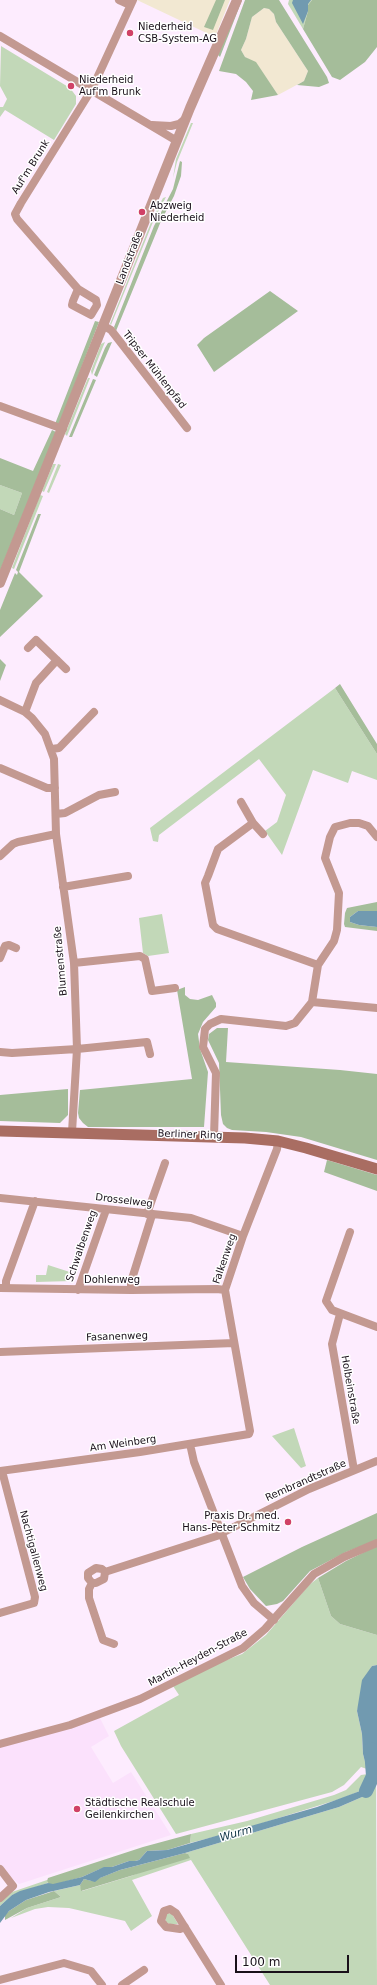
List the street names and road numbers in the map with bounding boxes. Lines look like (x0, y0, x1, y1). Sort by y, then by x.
street label: Auf'm Brunk (10, 138, 52, 196)
street label: Landstraße (114, 230, 146, 286)
street label: Tripser Mühlenpfad (120, 329, 188, 411)
street label: Blumenstraße (52, 926, 70, 996)
street label: Berliner Ring (157, 1128, 223, 1142)
street label: Drosselweg (95, 1192, 153, 1210)
street label: Schwalbenweg (64, 1209, 100, 1283)
street label: Falkenweg (211, 1232, 239, 1286)
street label: Dohlenweg (84, 1274, 140, 1286)
street label: Fasanenweg (86, 1330, 148, 1344)
street label: Holbeinstraße (338, 1355, 362, 1425)
street label: Am Weinberg (89, 1433, 157, 1455)
street label: Rembrandtstraße (264, 1458, 348, 1504)
street label: Nachtigallenweg (16, 1509, 50, 1593)
street label: Martin-Heyden-Straße (146, 1627, 250, 1689)

